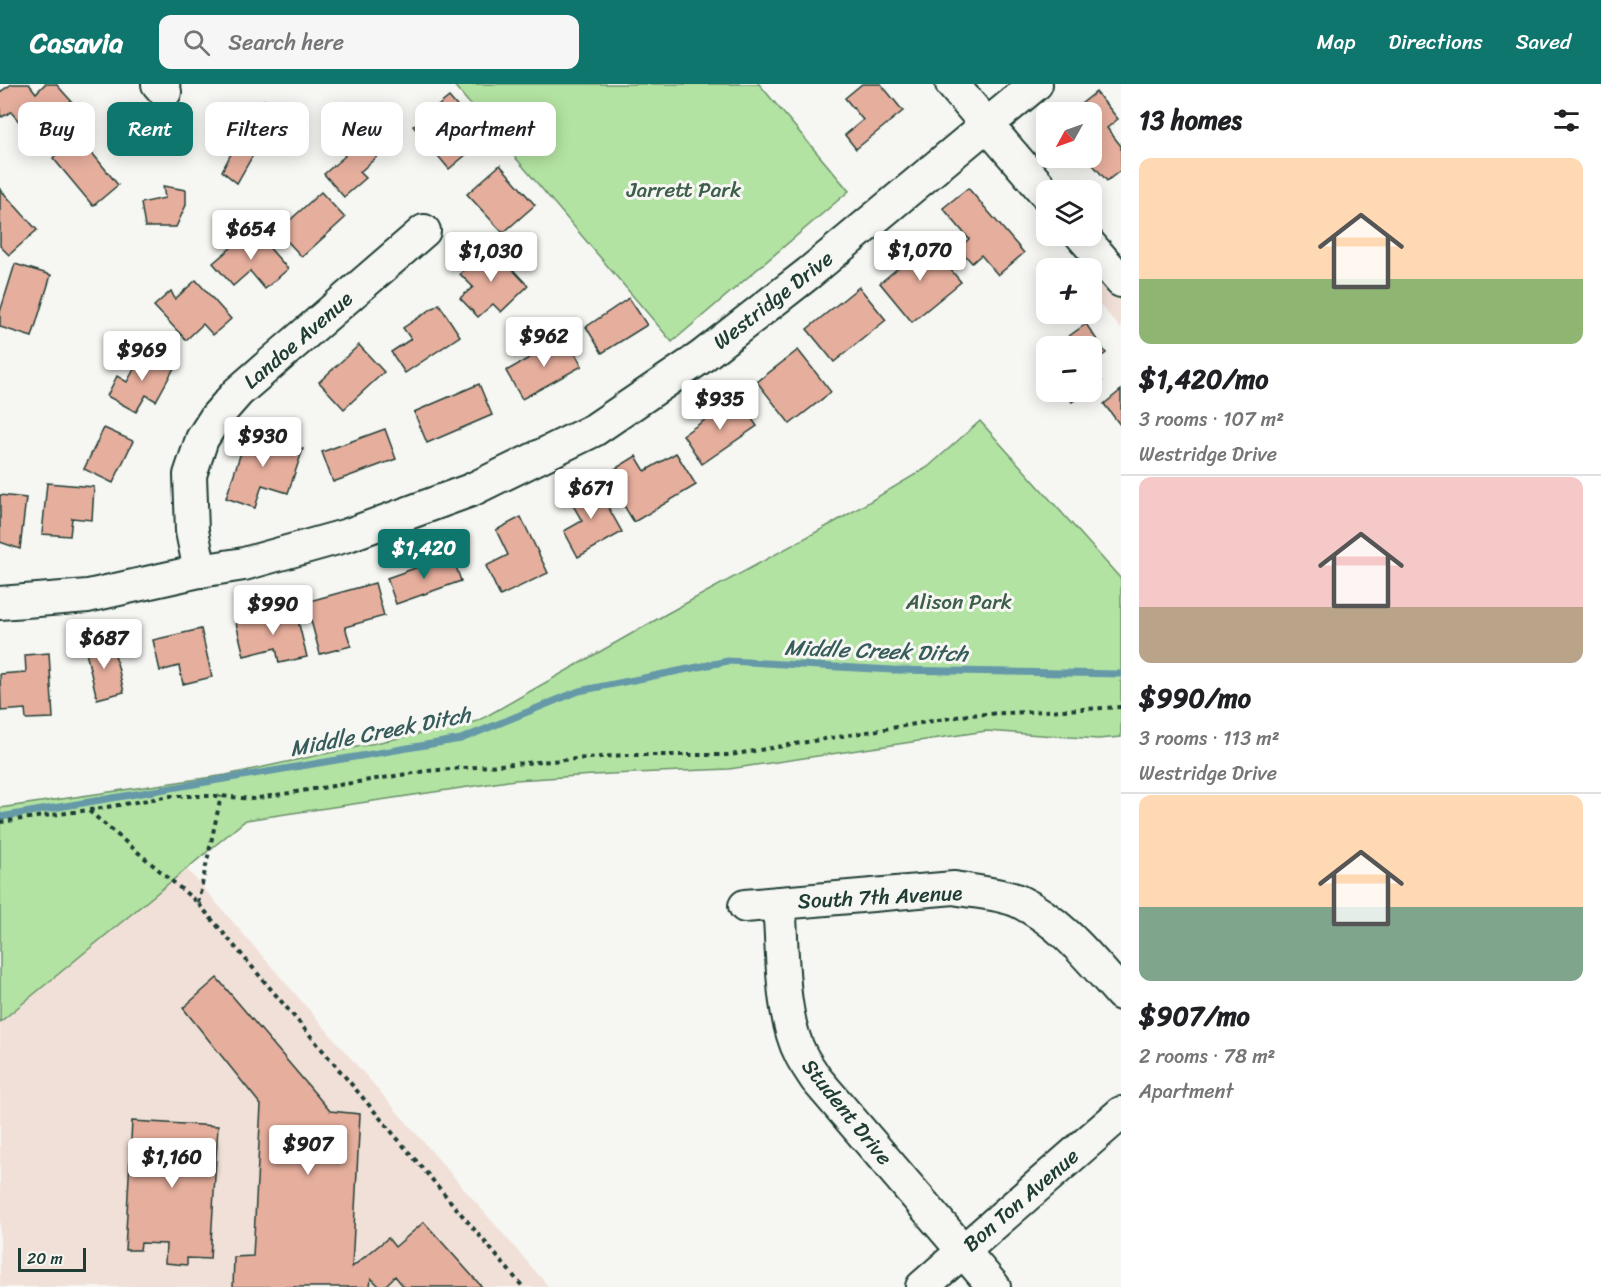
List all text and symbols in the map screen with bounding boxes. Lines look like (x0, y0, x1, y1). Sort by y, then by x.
search box (159, 15, 579, 69)
text: Casavia (30, 18, 123, 67)
text: Search here (228, 23, 344, 62)
text: Map (1317, 23, 1355, 61)
text: Directions (1388, 23, 1483, 61)
text: Saved (1516, 23, 1571, 61)
icon: search (180, 26, 213, 59)
text: 13 homes (1139, 97, 1242, 143)
chip: Buy (18, 102, 95, 156)
chip: Rent (107, 102, 193, 156)
chip: Filters (205, 102, 309, 156)
chip: New (321, 102, 403, 156)
chip: Apartment (415, 102, 556, 156)
north arrow (1036, 102, 1102, 168)
map controls (1036, 102, 1102, 402)
icon: filters (1550, 104, 1583, 137)
park label: Jarrett Park (626, 171, 742, 209)
button: layers (1036, 180, 1102, 246)
icon: home (1307, 197, 1415, 305)
pin: $654 (215, 210, 287, 261)
text: $654 (226, 212, 276, 247)
pin: $1,070 (871, 231, 969, 282)
pin: $1,030 (442, 232, 540, 283)
text: $1,070 (888, 233, 952, 268)
text: $1,030 (459, 234, 523, 269)
street label: Westridge Drive (704, 240, 842, 360)
button: + (1036, 258, 1102, 324)
street label: Landoe Avenue (234, 281, 362, 399)
pin: $962 (508, 317, 580, 368)
text: $962 (520, 319, 568, 354)
pin: $969 (106, 331, 178, 382)
text: $969 (117, 333, 167, 368)
button: − (1036, 336, 1102, 402)
text: $1,420/mo (1139, 356, 1268, 402)
pin: $935 (684, 380, 756, 431)
text: $935 (696, 382, 744, 417)
text: 3 rooms · 107 m² (1139, 402, 1284, 437)
pin: $930 (227, 417, 299, 468)
text: $930 (238, 419, 288, 454)
text: Westridge Drive (1139, 437, 1277, 472)
pin: $671 (555, 469, 627, 520)
text: $671 (569, 471, 613, 506)
icon: home (1307, 516, 1415, 624)
pin: $1,420 (375, 529, 473, 580)
text: $1,420 (392, 531, 456, 566)
park label: Alison Park (905, 583, 1012, 621)
pin: $990 (237, 585, 309, 636)
text: $990 (248, 587, 298, 622)
pin: $687 (68, 619, 140, 670)
text: $687 (80, 621, 128, 656)
water label: Middle Creek Ditch (784, 628, 971, 673)
text: $990/mo (1139, 675, 1251, 721)
water label: Middle Creek Ditch (286, 694, 476, 768)
text: 3 rooms · 113 m² (1139, 721, 1280, 756)
text: Westridge Drive (1139, 756, 1277, 791)
icon: home (1307, 834, 1415, 942)
street label: South 7th Avenue (797, 874, 963, 920)
text: $907/mo (1139, 993, 1250, 1039)
text: 2 rooms · 78 m² (1139, 1039, 1275, 1074)
street label: Student Drive (792, 1050, 902, 1174)
text: Apartment (1139, 1074, 1233, 1109)
pin: $907 (272, 1125, 344, 1176)
text: $907 (283, 1127, 333, 1162)
pin: $1,160 (123, 1138, 221, 1189)
street label: Bon Ton Avenue (954, 1138, 1088, 1262)
text: $1,160 (142, 1140, 202, 1175)
text: 20 m (27, 1244, 63, 1273)
scale bar (18, 1245, 86, 1272)

